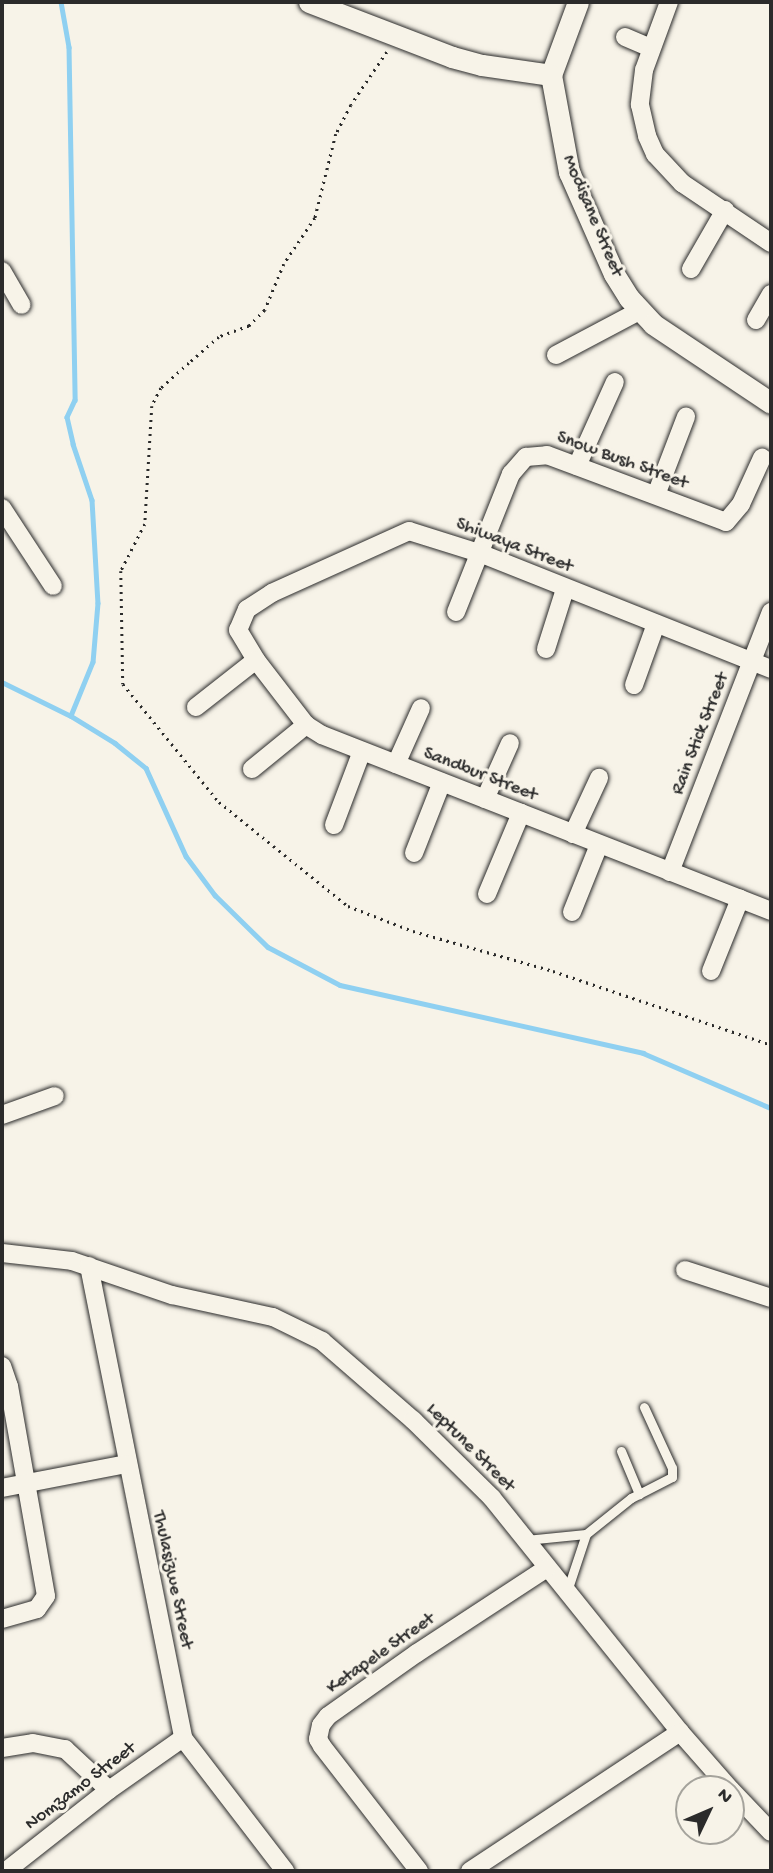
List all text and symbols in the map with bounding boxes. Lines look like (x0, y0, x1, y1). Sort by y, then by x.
street label: Modisane Street (556, 152, 628, 280)
street label: Snow Bush Street (553, 427, 691, 495)
street label: Shiwaya Street (452, 513, 576, 579)
street label: Rain Stick Street (667, 670, 735, 798)
street label: Sandbur Street (420, 743, 540, 807)
street label: Leptune Street (421, 1399, 519, 1497)
street label: Thulasizwe Street (146, 1509, 198, 1651)
street label: Ketapele Street (322, 1608, 440, 1700)
street label: Nomzamo Street (21, 1738, 141, 1836)
north arrow (675, 1775, 745, 1845)
text: N (711, 1784, 737, 1809)

